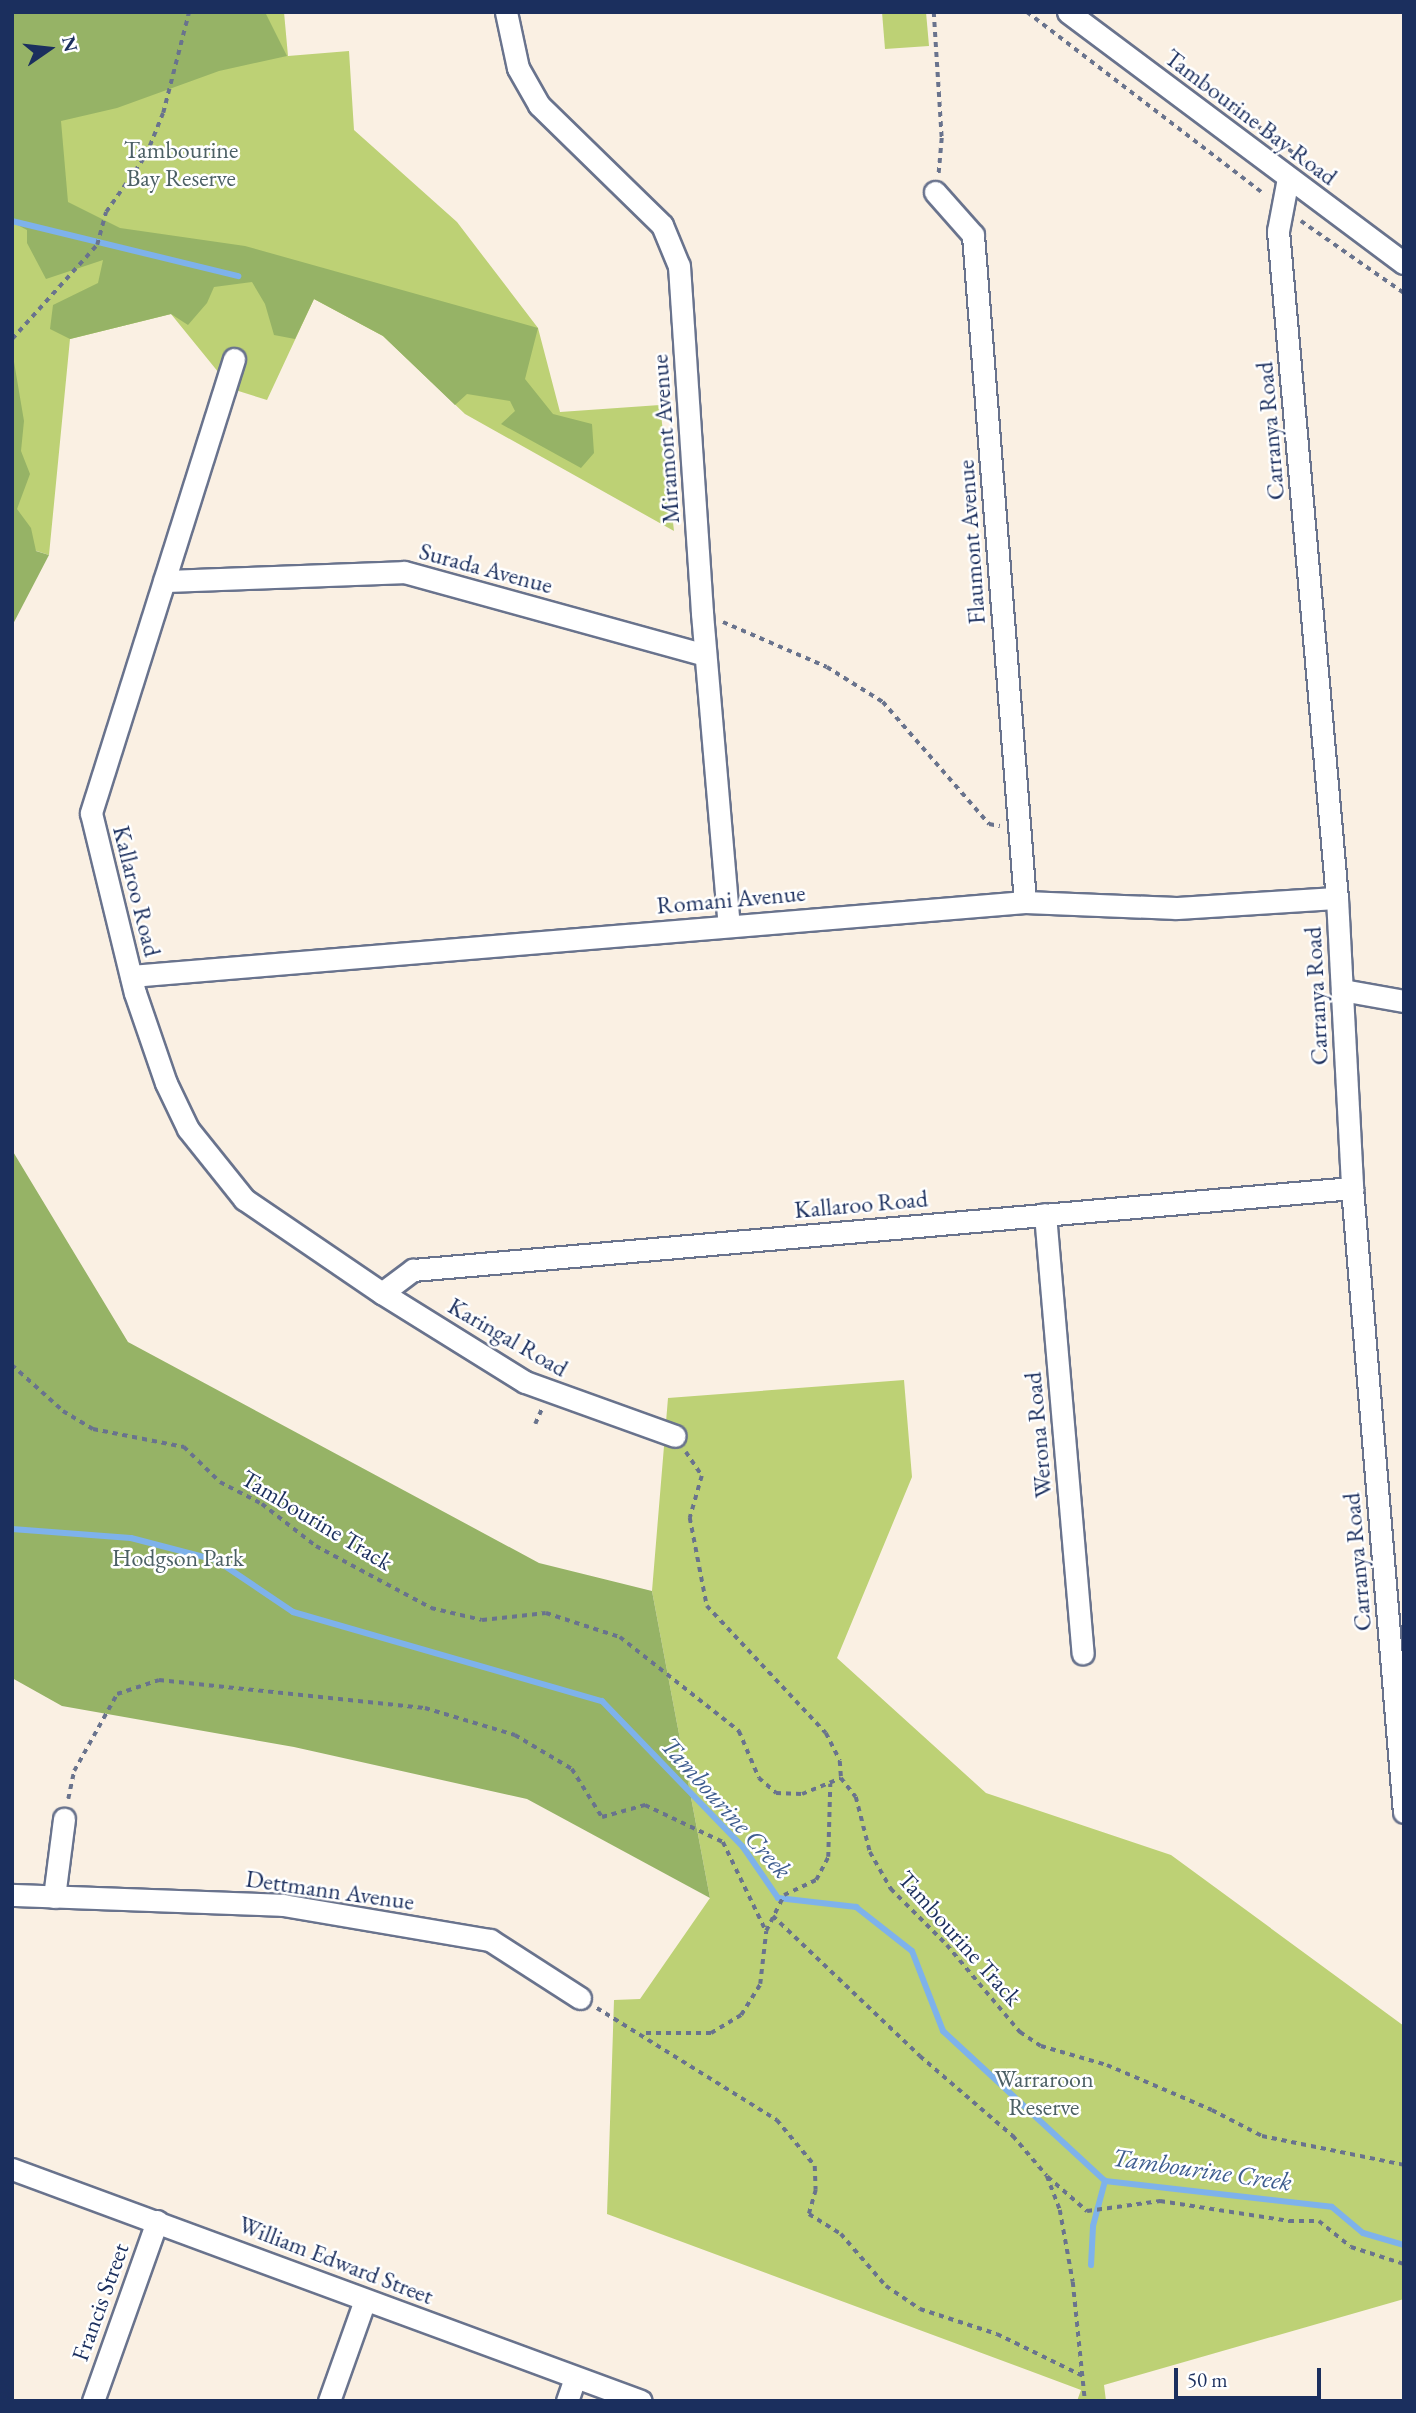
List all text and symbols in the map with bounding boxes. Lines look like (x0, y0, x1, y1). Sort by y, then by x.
north arrow (14, 14, 84, 84)
text: N (56, 33, 84, 54)
street label: Tambourine Bay Road (1159, 43, 1343, 191)
park label: Tambourine Bay Reserve (124, 136, 238, 192)
street label: Miramont Avenue (645, 353, 685, 525)
street label: Carranya Road (1250, 361, 1290, 501)
street label: Flaumont Avenue (951, 459, 991, 625)
street label: Surada Avenue (416, 536, 556, 600)
street label: Kallaroo Road (107, 823, 167, 959)
street label: Romani Avenue (655, 878, 807, 920)
street label: Carranya Road (1298, 926, 1334, 1066)
street label: Kallaroo Road (793, 1184, 929, 1224)
street label: Karingal Road (443, 1291, 573, 1383)
street label: Werona Road (1018, 1371, 1058, 1499)
street label: Tambourine Track (236, 1463, 398, 1577)
street label: Carranya Road (1337, 1492, 1377, 1632)
park label: Hodgson Park (112, 1544, 244, 1572)
water label: Tambourine Creek (654, 1730, 798, 1886)
street label: Dettmann Avenue (244, 1864, 416, 1916)
street label: Tambourine Track (892, 1865, 1028, 2011)
park label: Warraroon Reserve (994, 2065, 1094, 2121)
water label: Tambourine Creek (1110, 2142, 1294, 2198)
street label: William Edward Street (235, 2210, 437, 2310)
street label: Francis Street (65, 2239, 135, 2365)
scale bar (1178, 2354, 1325, 2398)
text: 50 m (1187, 2366, 1228, 2393)

